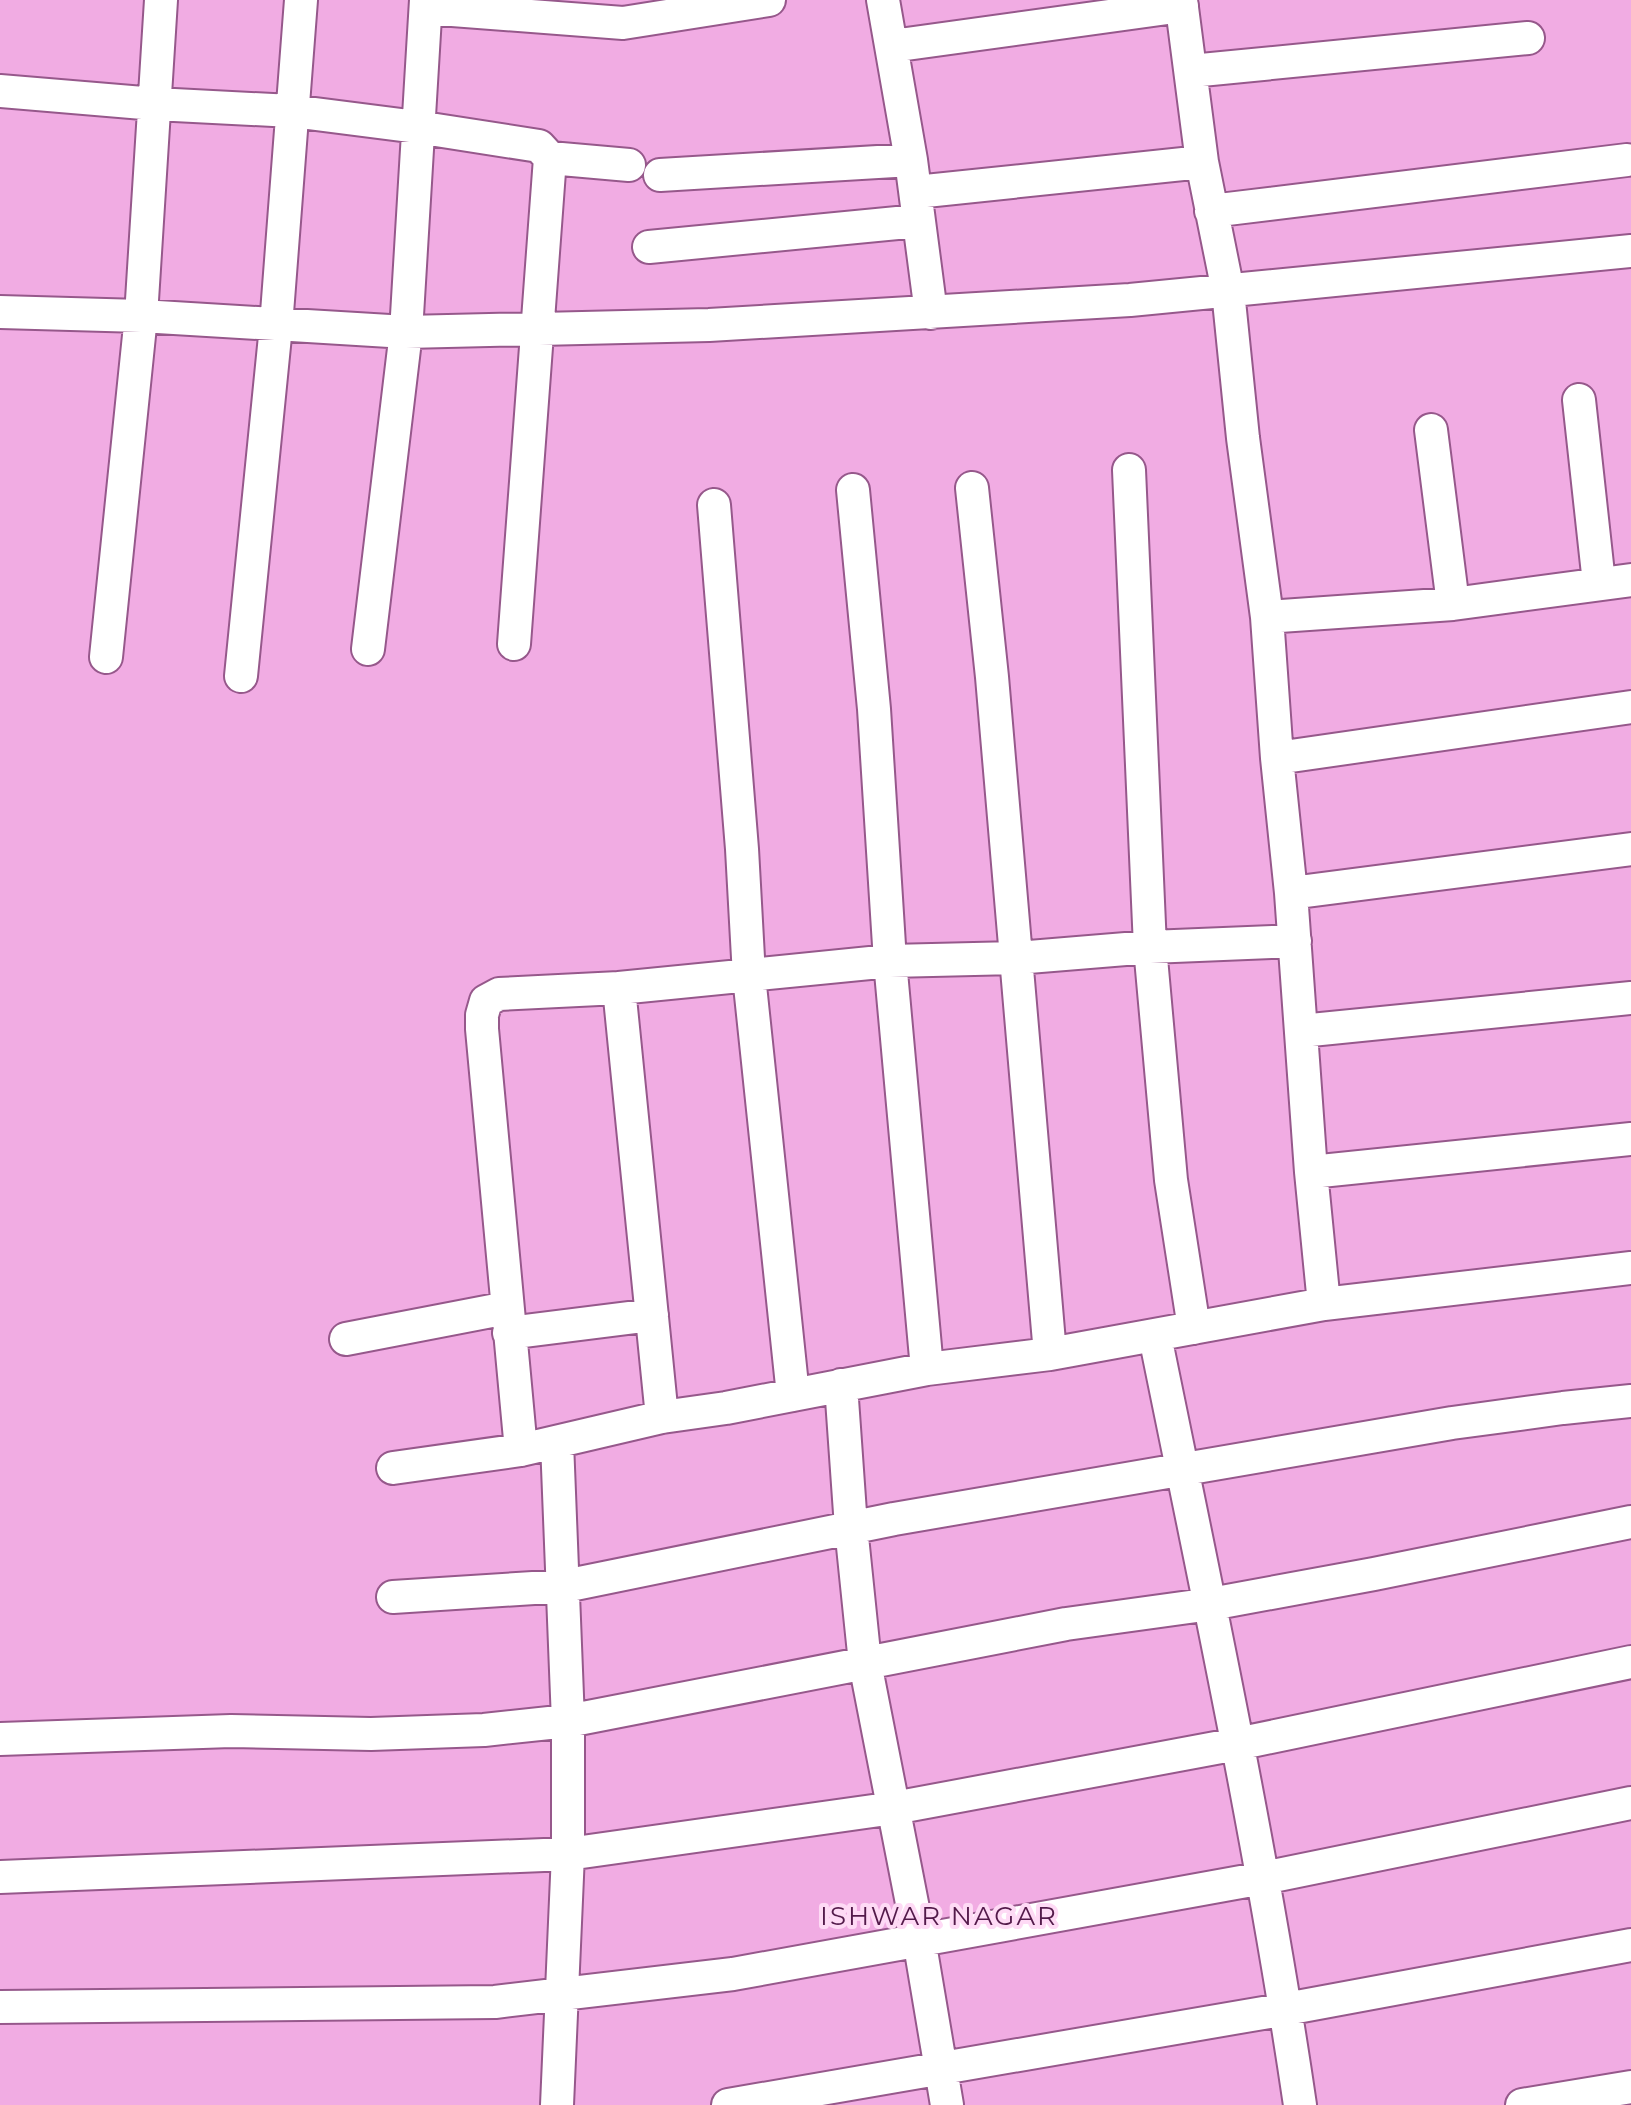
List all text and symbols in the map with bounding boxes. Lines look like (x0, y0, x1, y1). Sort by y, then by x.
district label: ISHWAR NAGAR (820, 1900, 1058, 1932)

